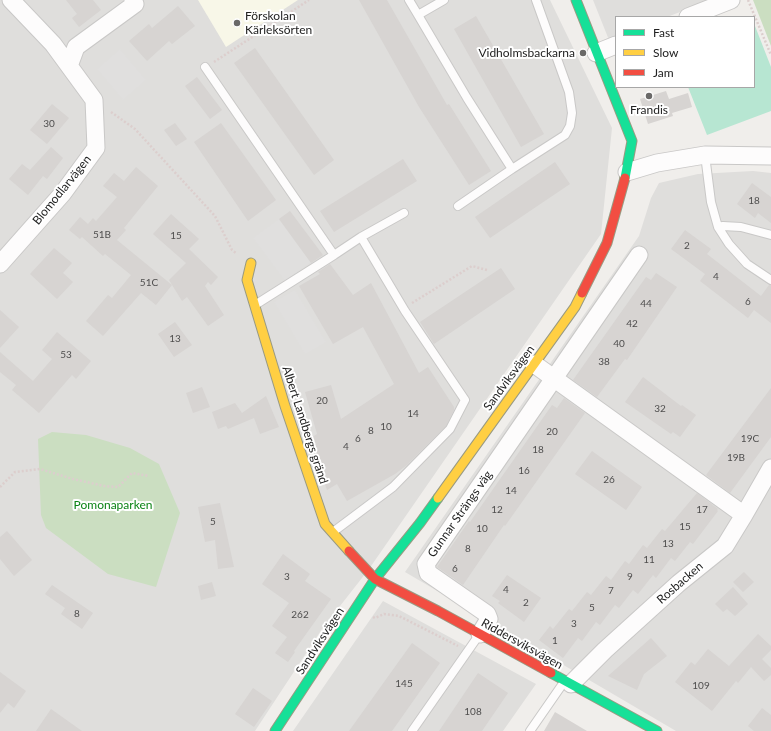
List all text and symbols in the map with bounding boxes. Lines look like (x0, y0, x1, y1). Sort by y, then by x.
place label: Förskolan Kärleksörten (245, 9, 312, 37)
legend (615, 16, 755, 88)
marker: Förskolan Kärleksörten (232, 18, 242, 28)
text: Fast (653, 25, 674, 40)
text: Slow (653, 45, 678, 60)
place label: Vidholmsbackarna (478, 46, 575, 60)
marker: Vidholmsbackarna (578, 48, 588, 58)
text: Jam (653, 65, 674, 80)
marker: Frandis (644, 91, 654, 101)
place label: Frandis (630, 103, 668, 117)
house number: 30 (43, 118, 55, 130)
street label: Blomodlarvägen (30, 152, 94, 228)
house number: 18 (748, 195, 760, 207)
house number: 51B (93, 229, 111, 241)
house number: 15 (170, 230, 182, 242)
house number: 2 (684, 240, 690, 252)
house number: 4 (713, 271, 719, 283)
house number: 51C (140, 277, 158, 289)
house number: 6 (745, 296, 751, 308)
house number: 44 (640, 298, 652, 310)
house number: 42 (626, 318, 638, 330)
house number: 13 (169, 333, 181, 345)
house number: 40 (613, 338, 625, 350)
street label: Sandviksvägen (480, 343, 538, 413)
house number: 53 (60, 349, 72, 361)
house number: 38 (598, 356, 610, 368)
street label: Albert Landbergs gränd (279, 364, 331, 486)
house number: 20 (316, 395, 328, 407)
house number: 32 (654, 403, 666, 415)
house number: 14 (407, 408, 419, 420)
house number: 10 (380, 421, 392, 433)
house number: 8 (368, 425, 374, 437)
house number: 20 (546, 426, 558, 438)
house number: 6 (355, 433, 361, 445)
house number: 19C (741, 433, 759, 445)
house number: 4 (343, 441, 349, 453)
house number: 18 (532, 444, 544, 456)
house number: 19B (727, 452, 745, 464)
house number: 16 (518, 465, 530, 477)
street label: Gunnar Strängs väg (425, 468, 495, 560)
house number: 26 (603, 474, 615, 486)
house number: 14 (505, 485, 517, 497)
park label: Pomonaparken (74, 498, 152, 512)
house number: 12 (491, 504, 503, 516)
house number: 17 (696, 504, 708, 516)
house number: 5 (210, 516, 216, 528)
house number: 15 (679, 521, 691, 533)
house number: 10 (476, 523, 488, 535)
house number: 13 (662, 538, 674, 550)
house number: 8 (465, 543, 471, 555)
house number: 11 (643, 554, 655, 566)
street label: Rosbacken (654, 559, 706, 607)
house number: 6 (452, 563, 458, 575)
house number: 3 (284, 571, 290, 583)
house number: 9 (627, 571, 633, 583)
house number: 4 (503, 584, 509, 596)
house number: 7 (608, 585, 614, 597)
house number: 2 (523, 597, 529, 609)
house number: 5 (589, 602, 595, 614)
street label: Sandviksvägen (293, 605, 347, 677)
house number: 8 (74, 608, 80, 620)
house number: 262 (291, 609, 309, 621)
street label: Riddersviksvägen (479, 616, 565, 672)
house number: 3 (571, 618, 577, 630)
house number: 1 (552, 635, 558, 647)
house number: 145 (395, 678, 413, 690)
house number: 109 (692, 680, 710, 692)
house number: 108 (464, 706, 482, 718)

